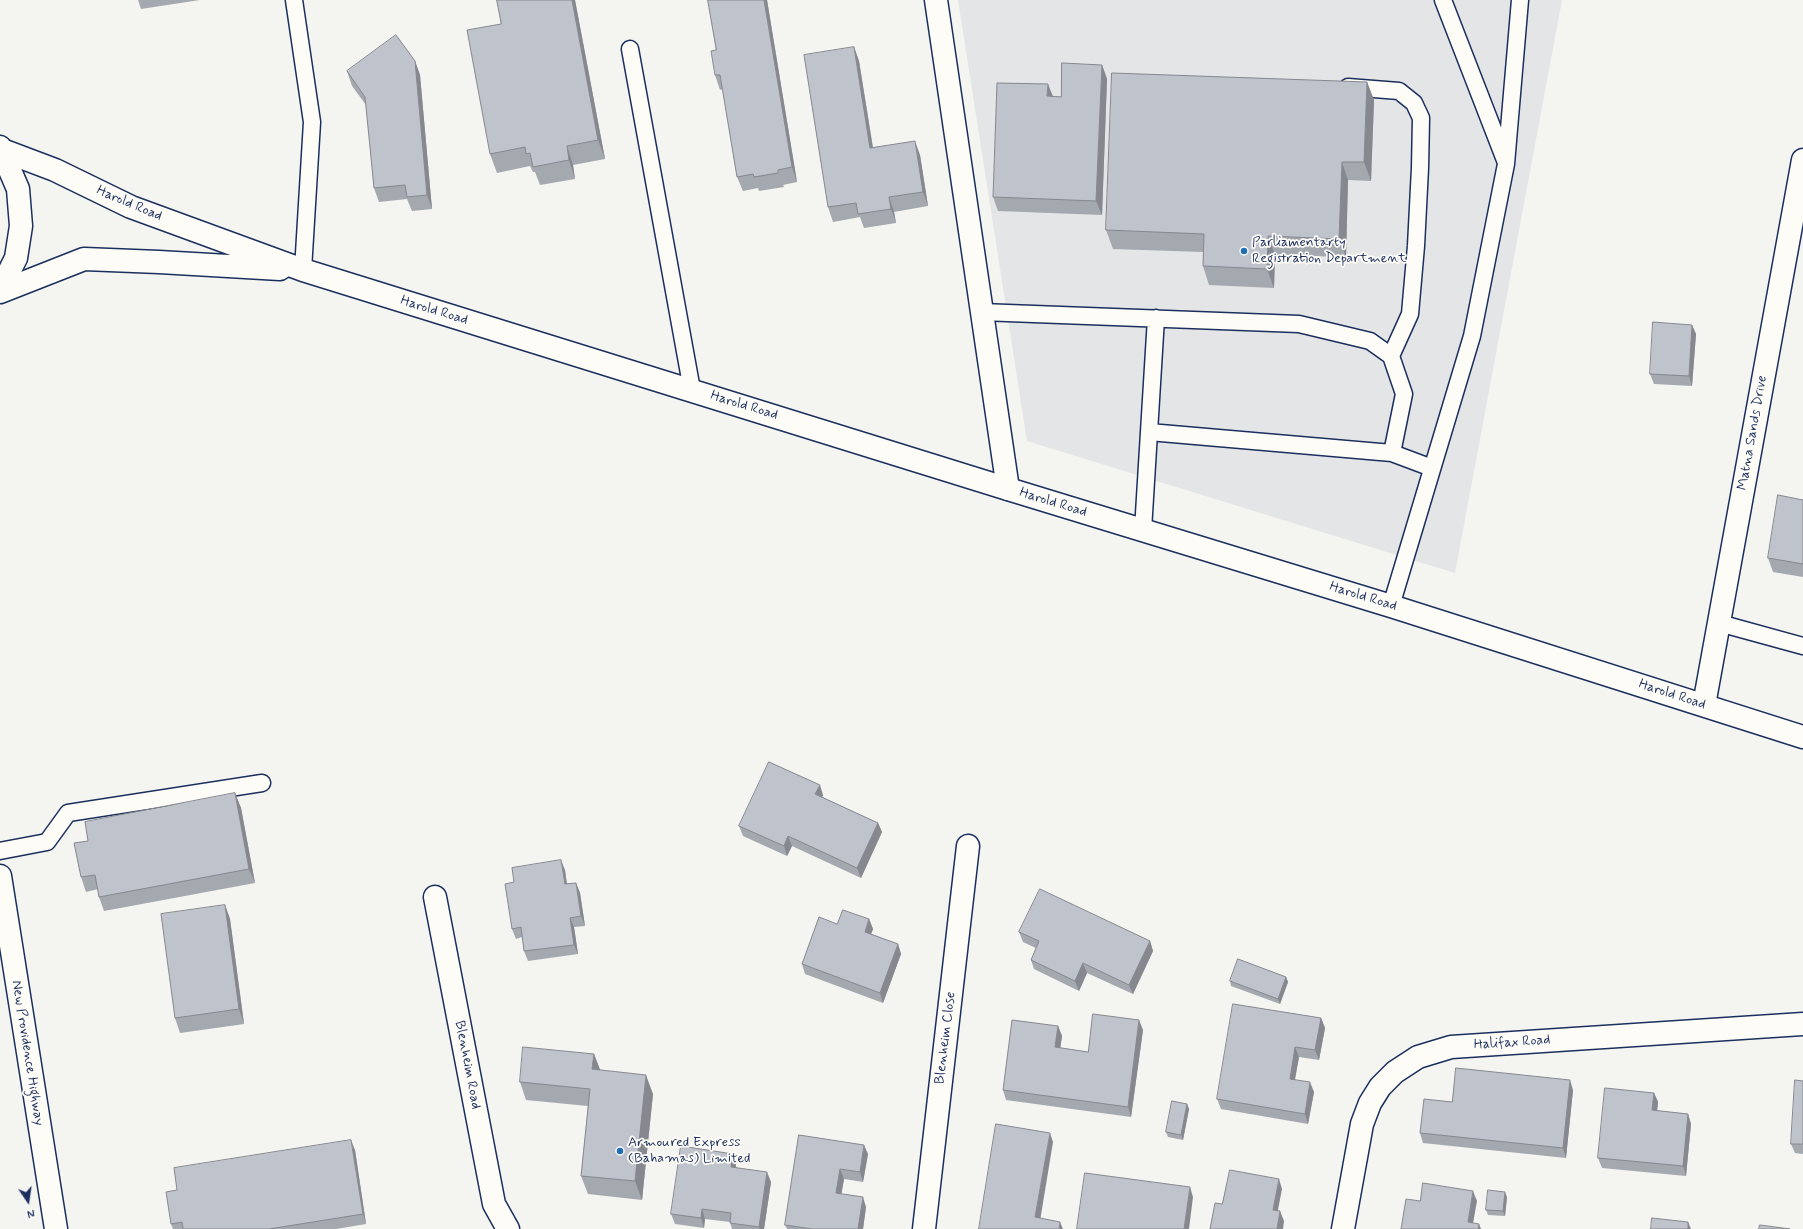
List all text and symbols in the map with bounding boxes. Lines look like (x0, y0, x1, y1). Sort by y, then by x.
street label: Harold Road (94, 183, 164, 225)
place label: Parliamentarty Registration Department (1252, 235, 1406, 268)
marker: Parliamentarty Registration Department (1239, 246, 1249, 256)
street label: Harold Road (398, 293, 470, 329)
street label: Matna Sands Drive (1735, 374, 1771, 492)
street label: Harold Road (708, 388, 780, 424)
street label: Harold Road (1017, 485, 1089, 521)
street label: Harold Road (1327, 579, 1399, 615)
street label: Harold Road (1636, 676, 1708, 714)
street label: New Providence Highway (7, 979, 47, 1127)
street label: Blenheim Close (932, 991, 960, 1085)
street label: Blenheim Road (450, 1019, 484, 1111)
street label: Halifax Road (1473, 1032, 1551, 1054)
place label: Armoured Express (Bahamas) Limited (628, 1135, 750, 1168)
marker: Armoured Express (Bahamas) Limited (615, 1146, 625, 1156)
north arrow (8, 1181, 48, 1221)
text: N (26, 1205, 36, 1220)

